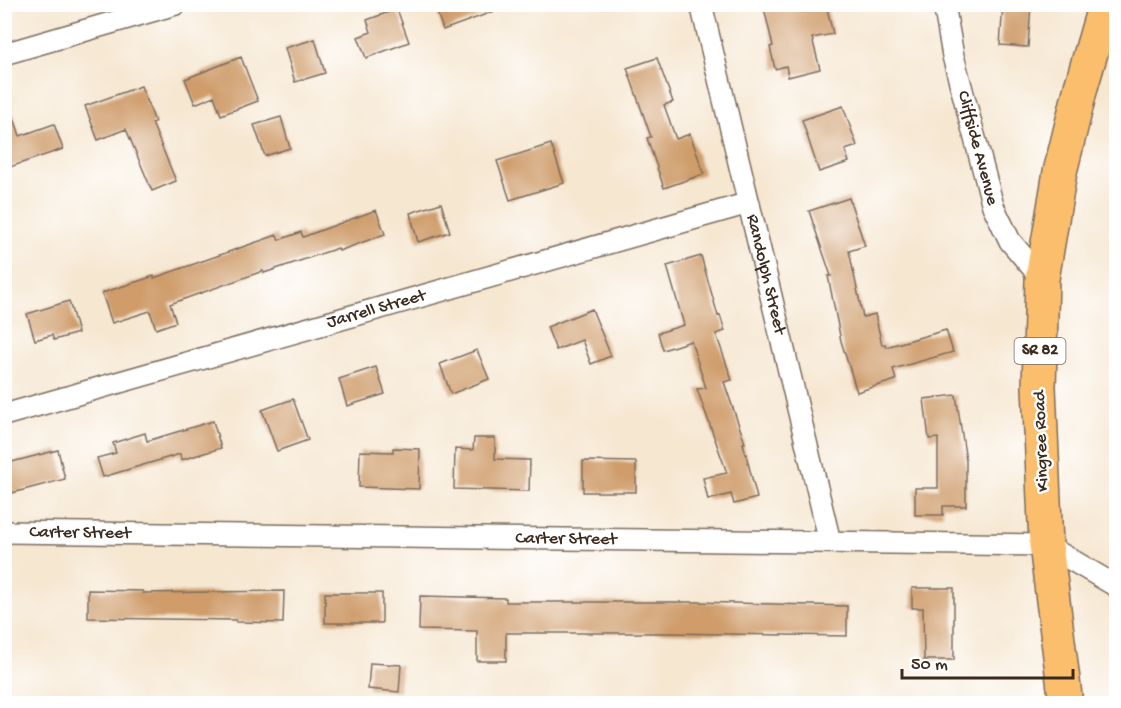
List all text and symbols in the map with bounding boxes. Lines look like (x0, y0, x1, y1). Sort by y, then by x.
street label: Cliffside Avenue (952, 89, 1003, 208)
street label: Randolph Street (741, 212, 791, 338)
street label: Jarrell Street (324, 285, 430, 333)
road number: SR 82 (1014, 338, 1066, 364)
street label: Kingree Road (1030, 389, 1054, 492)
street label: Carter Street (29, 522, 133, 544)
street label: Carter Street (515, 528, 618, 550)
scale bar (902, 642, 1073, 680)
text: 50 m (911, 655, 948, 676)

